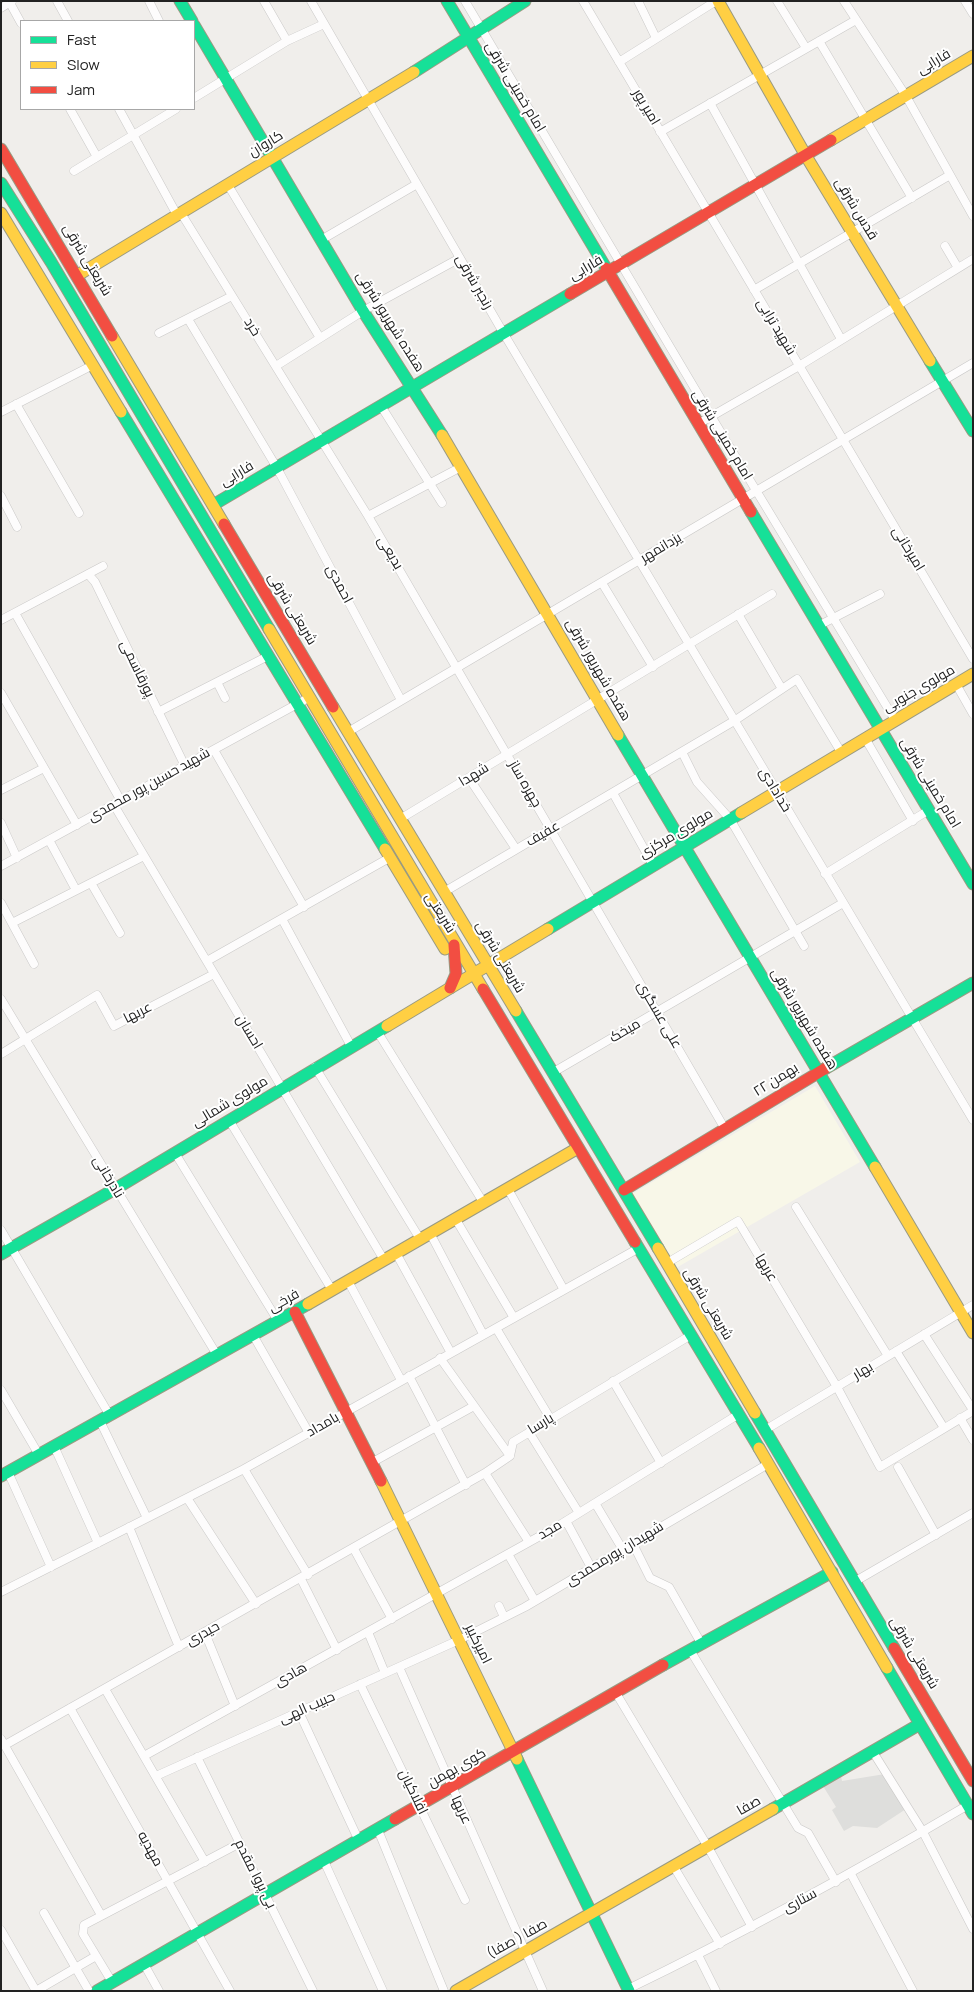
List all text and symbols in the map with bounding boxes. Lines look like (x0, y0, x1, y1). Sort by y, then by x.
legend (20, 20, 195, 110)
text: Fast (67, 29, 96, 50)
street label: امام خمینی شرقی (481, 39, 549, 135)
street label: فارابی (914, 45, 954, 79)
text: Slow (67, 54, 100, 75)
text: Jam (67, 79, 95, 100)
street label: امیر پور (629, 86, 663, 128)
street label: کاروان (246, 127, 286, 161)
street label: قدس شرقی (831, 175, 881, 243)
street label: شریعتی شرقی (59, 221, 115, 299)
street label: رنجبر شرقی (452, 252, 496, 312)
street label: فارابی (566, 252, 606, 284)
street label: هفده شهریور شرقی (352, 269, 428, 375)
street label: شهید ترابی (753, 296, 799, 358)
street label: خرد (240, 315, 264, 339)
street label: امام خمینی شرقی (688, 387, 756, 483)
street label: فارابی (217, 457, 257, 491)
street label: امیرخانی (888, 524, 928, 574)
street label: یزدانمهر (637, 529, 685, 567)
street label: بدیعی (373, 533, 407, 573)
street label: احمدی (322, 562, 356, 606)
street label: شریعتی شرقی (264, 570, 320, 648)
street label: هفده شهریور شرقی (562, 616, 634, 724)
street label: پورقاسمی (116, 638, 158, 700)
street label: مولوی جنوبی (880, 662, 958, 716)
street label: امام خمینی شرقی (896, 735, 964, 831)
street label: شهید حسین پور محمدی (85, 744, 213, 826)
street label: چهره ساز (505, 757, 545, 811)
street label: شهدا (456, 760, 492, 790)
street label: خدادادی (755, 765, 795, 815)
street label: مولوی مرکزی (636, 805, 716, 863)
street label: عفیف (523, 818, 563, 850)
street label: شریعتی (421, 890, 459, 936)
street label: شریعتی شرقی (472, 918, 528, 996)
street label: هفده شهریور شرقی (767, 965, 841, 1073)
street label: علی عسگری (633, 978, 685, 1052)
street label: عربها (121, 999, 155, 1027)
street label: احسان (232, 1012, 266, 1052)
street label: میخک (607, 1015, 643, 1047)
street label: ۲۲ بهمن (750, 1060, 802, 1100)
street label: مولوی شمالی (189, 1073, 271, 1131)
street label: نادرخانی (89, 1153, 127, 1201)
street label: عربها (751, 1251, 781, 1285)
street label: شریعتی شرقی (680, 1265, 736, 1343)
street label: فرخی (266, 1286, 302, 1316)
street label: بهار (850, 1358, 876, 1384)
street label: بامداد (304, 1409, 342, 1441)
street label: پارسا (525, 1410, 557, 1438)
street label: مجد (535, 1516, 565, 1544)
street label: شهیدان پورمحمدی (563, 1518, 667, 1590)
street label: شریعتی شرقی (886, 1614, 942, 1692)
street label: حیدری (183, 1618, 223, 1650)
street label: امیرکبیر (461, 1621, 495, 1667)
street label: هادی (272, 1659, 310, 1691)
street label: حبیب الهی (276, 1688, 338, 1728)
street label: کوی بهمن (425, 1745, 489, 1791)
street label: افلاکیان (395, 1767, 431, 1817)
street label: عربها (447, 1793, 475, 1827)
street label: صفا (734, 1793, 764, 1819)
street label: مهدیه (134, 1829, 166, 1869)
street label: بی پروا مقدم (230, 1837, 280, 1911)
street label: ستاری (780, 1885, 820, 1917)
street label: صفا ( صفا) (484, 1915, 550, 1963)

